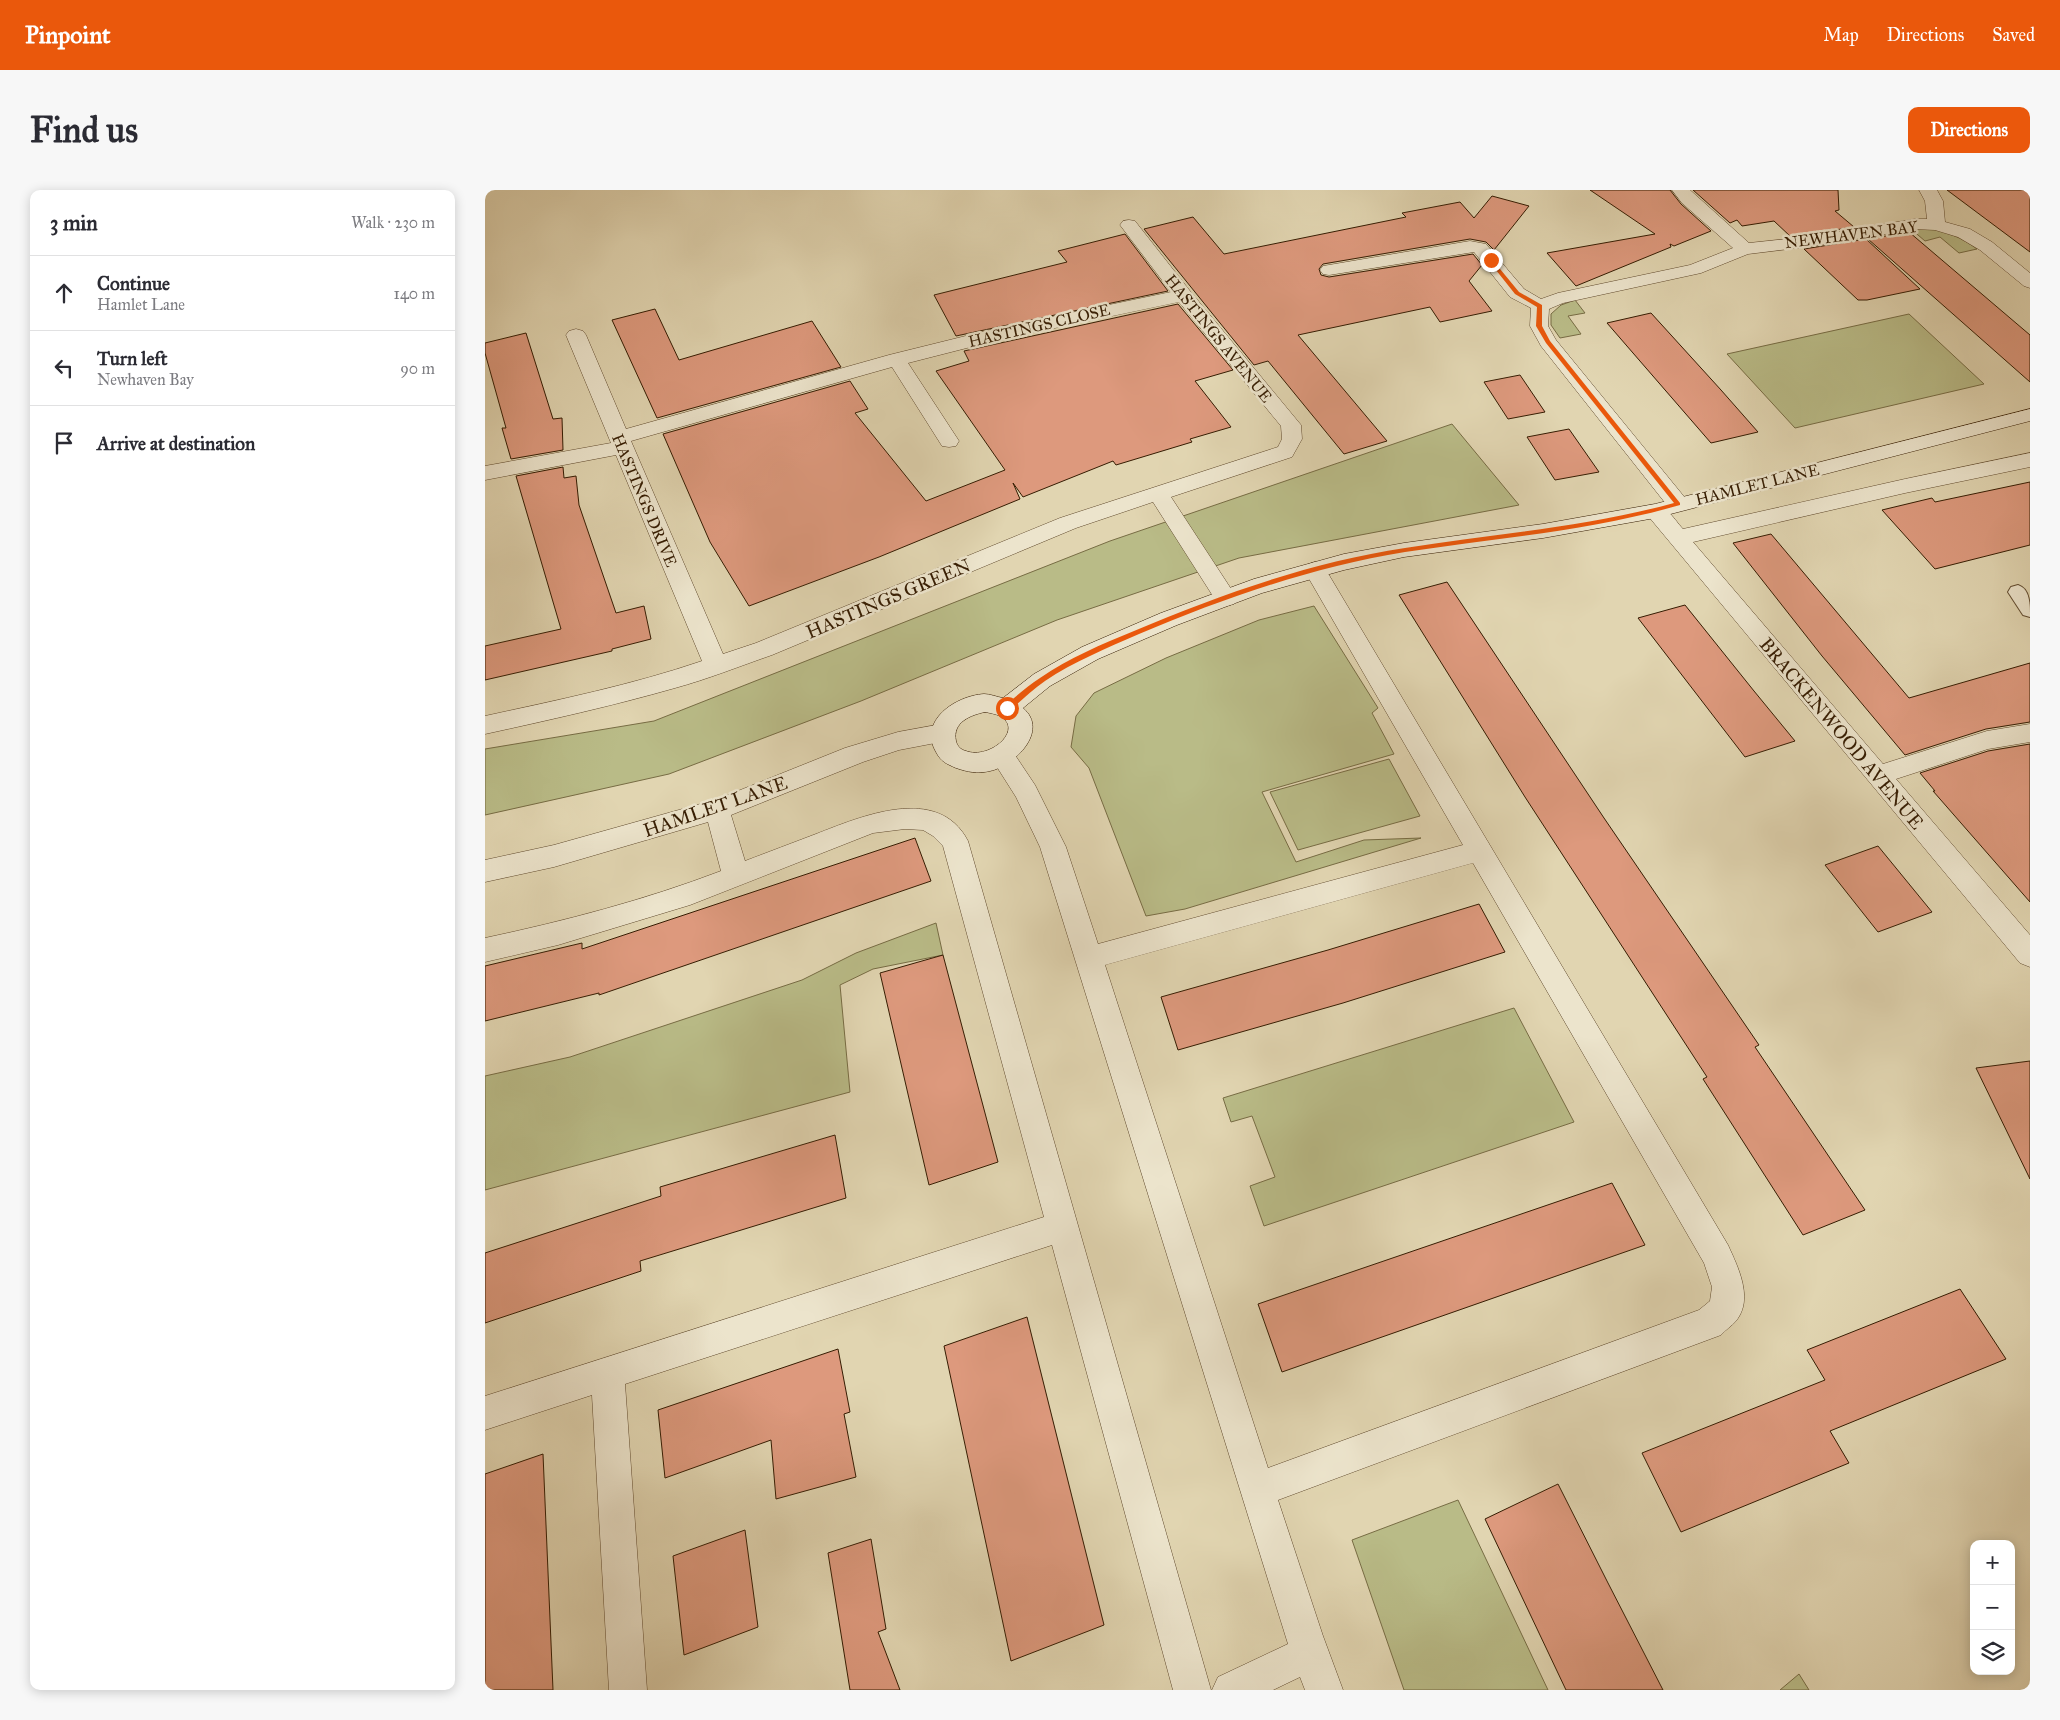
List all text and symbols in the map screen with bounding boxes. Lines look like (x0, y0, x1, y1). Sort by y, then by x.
text: Pinpoint (25, 20, 111, 50)
text: Map (1823, 24, 1859, 46)
text: Directions (1887, 24, 1964, 46)
text: Saved (1992, 24, 2035, 46)
button: Directions (1908, 107, 2030, 153)
text: Find us (30, 109, 138, 152)
text: 3 min (50, 210, 98, 236)
text: Walk · 230 m (351, 213, 435, 232)
street label: NEWHAVEN BAY (1783, 217, 1920, 252)
route end (1480, 249, 1503, 272)
street label: HASTINGS AVENUE (1161, 270, 1276, 406)
text: Continue (97, 272, 170, 295)
icon: ahead (50, 279, 78, 307)
text: 140 m (394, 284, 435, 303)
text: Hamlet Lane (97, 295, 185, 314)
street label: HASTINGS CLOSE (966, 300, 1112, 351)
text: Turn left (97, 347, 167, 370)
icon: left (50, 354, 78, 382)
text: 90 m (400, 359, 435, 378)
text: Newhaven Bay (97, 370, 194, 389)
icon: arrive (50, 429, 78, 457)
street label: HASTINGS DRIVE (608, 431, 681, 570)
text: Arrive at destination (97, 432, 255, 455)
street label: HAMLET LANE (1693, 460, 1821, 509)
street label: HASTINGS GREEN (802, 553, 974, 644)
street label: BRACKENWOOD AVENUE (1755, 633, 1929, 834)
route start (996, 697, 1019, 720)
street label: HAMLET LANE (640, 771, 791, 842)
map controls (1970, 1540, 2015, 1675)
button: + (1970, 1540, 2015, 1585)
button: − (1970, 1585, 2015, 1630)
button: layers (1970, 1630, 2015, 1675)

